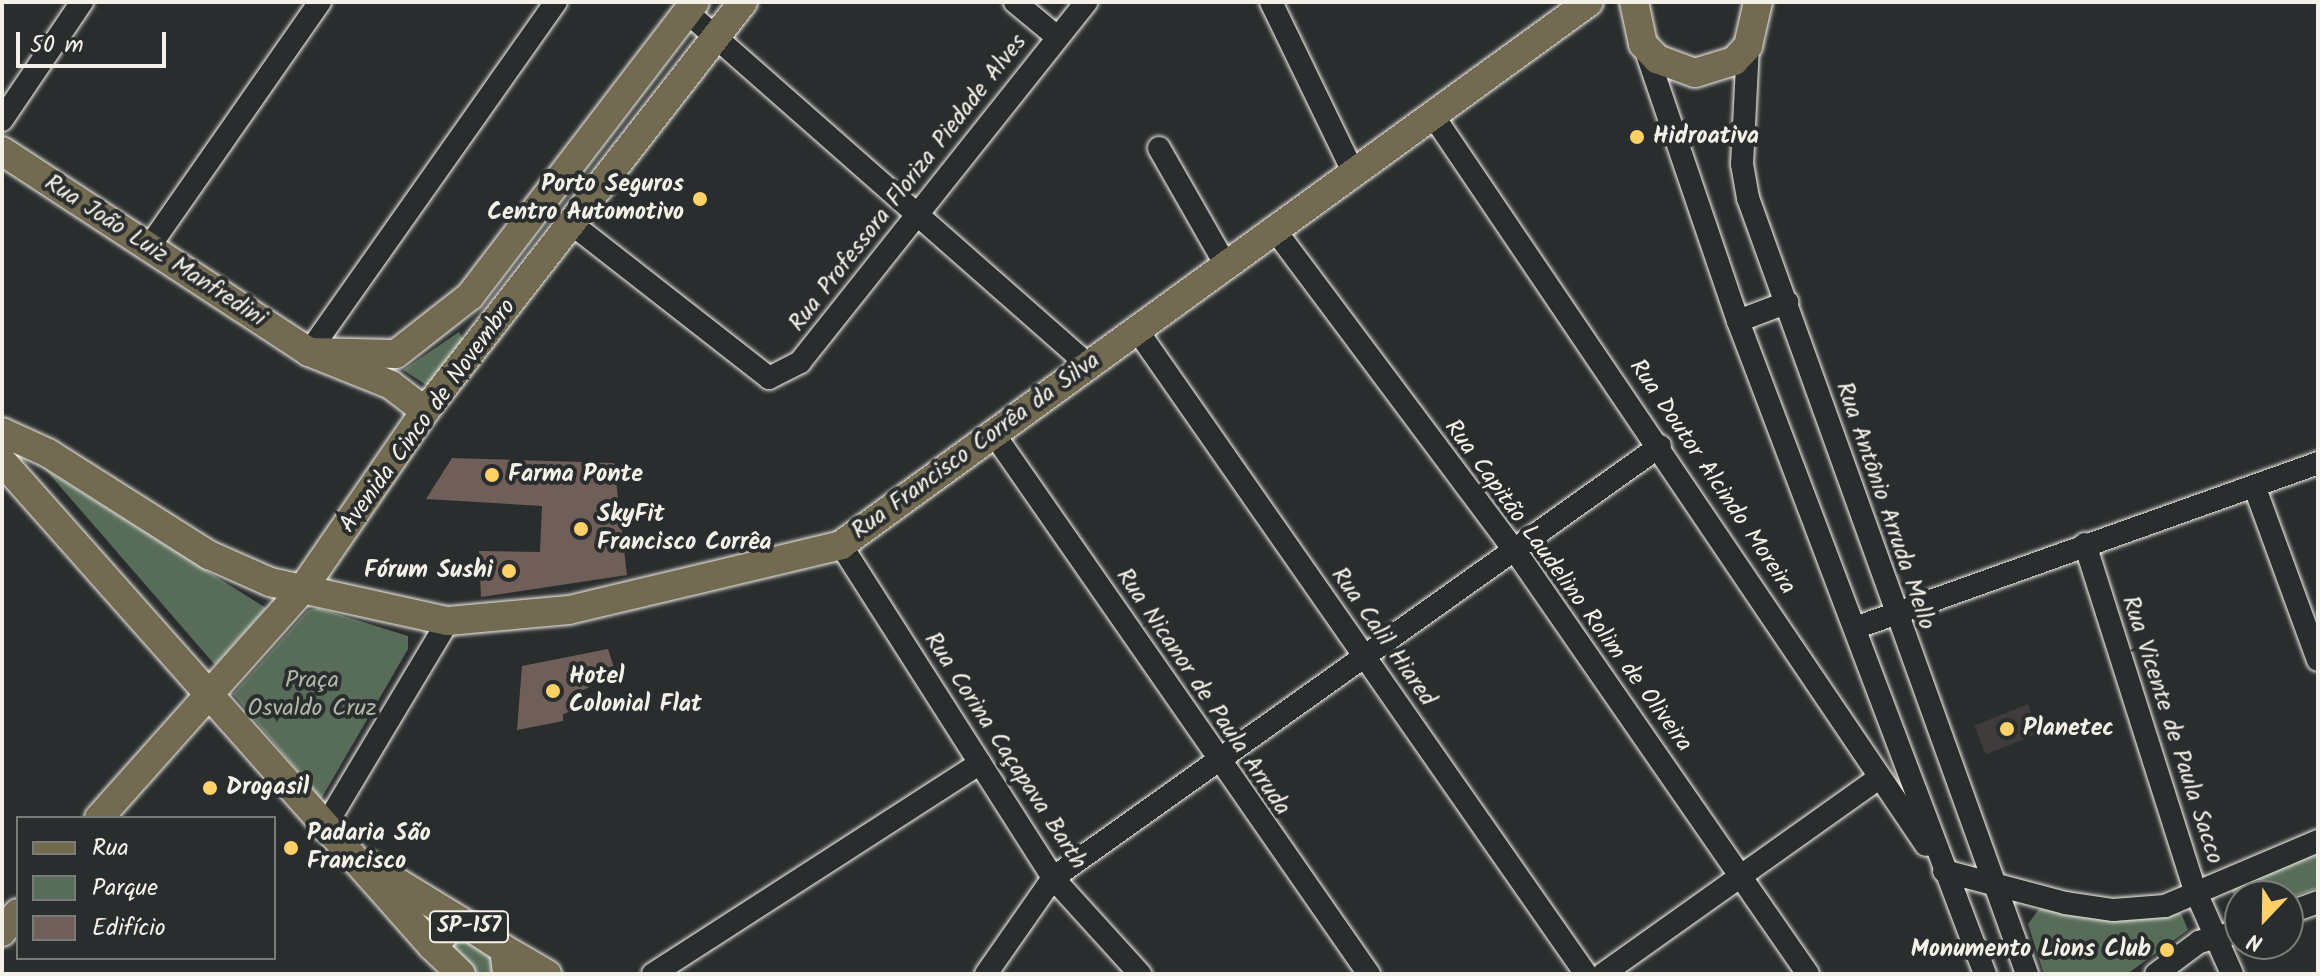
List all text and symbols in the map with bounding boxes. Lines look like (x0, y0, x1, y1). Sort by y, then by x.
scale bar (20, 16, 170, 66)
text: 50 m (30, 26, 84, 65)
street label: Rua Professora Floriza Piedade Alves (783, 29, 1033, 337)
place label: Hidroativa (1653, 123, 1759, 151)
marker: Hidroativa (1628, 128, 1646, 146)
street label: Rua João Luiz Manfredini (39, 169, 271, 333)
place label: Porto Seguros Centro Automotivo (487, 171, 684, 227)
marker: Porto Seguros Centro Automotivo (691, 190, 709, 208)
street label: Avenida Cinco de Novembro (334, 294, 522, 538)
street label: Rua Francisco Corrêa da Silva (846, 346, 1106, 546)
street label: Rua Doutor Alcindo Moreira (1622, 354, 1802, 600)
street label: Rua Antônio Arruda Mello (1829, 378, 1941, 634)
street label: Rua Capitão Laudelino Rolim de Oliveira (1438, 414, 1698, 758)
place label: Farma Ponte (508, 461, 643, 489)
marker: Farma Ponte (483, 466, 501, 484)
place label: SkyFit Francisco Corrêa (597, 501, 772, 557)
marker: SkyFit Francisco Corrêa (572, 520, 590, 538)
place label: Fórum Sushi (364, 557, 493, 585)
marker: Fórum Sushi (500, 562, 518, 580)
street label: Rua Calil Hiared (1324, 562, 1442, 712)
street label: Rua Nicanor de Paula Arruda (1109, 563, 1297, 821)
street label: Rua Vicente de Paula Sacco (2115, 592, 2229, 868)
street label: Rua Corina Caçapava Barth (917, 627, 1093, 875)
place label: Hotel Colonial Flat (569, 663, 702, 719)
park label: Praça Osvaldo Cruz (247, 667, 377, 723)
marker: Hotel Colonial Flat (544, 682, 562, 700)
place label: Planetec (2023, 715, 2114, 743)
marker: Planetec (1998, 720, 2016, 738)
place label: Drogasil (226, 774, 309, 802)
marker: Drogasil (201, 779, 219, 797)
legend (16, 816, 276, 960)
place label: Padaria São Francisco (307, 820, 431, 876)
text: Rua (92, 829, 129, 868)
marker: Padaria São Francisco (282, 839, 300, 857)
text: Parque (92, 869, 158, 908)
north arrow (2224, 880, 2304, 960)
text: Edifício (92, 909, 166, 948)
road number: SP-157 (427, 909, 511, 945)
text: N (2243, 922, 2269, 960)
place label: Monumento Lions Club (1911, 936, 2151, 964)
marker: Monumento Lions Club (2158, 941, 2176, 959)

